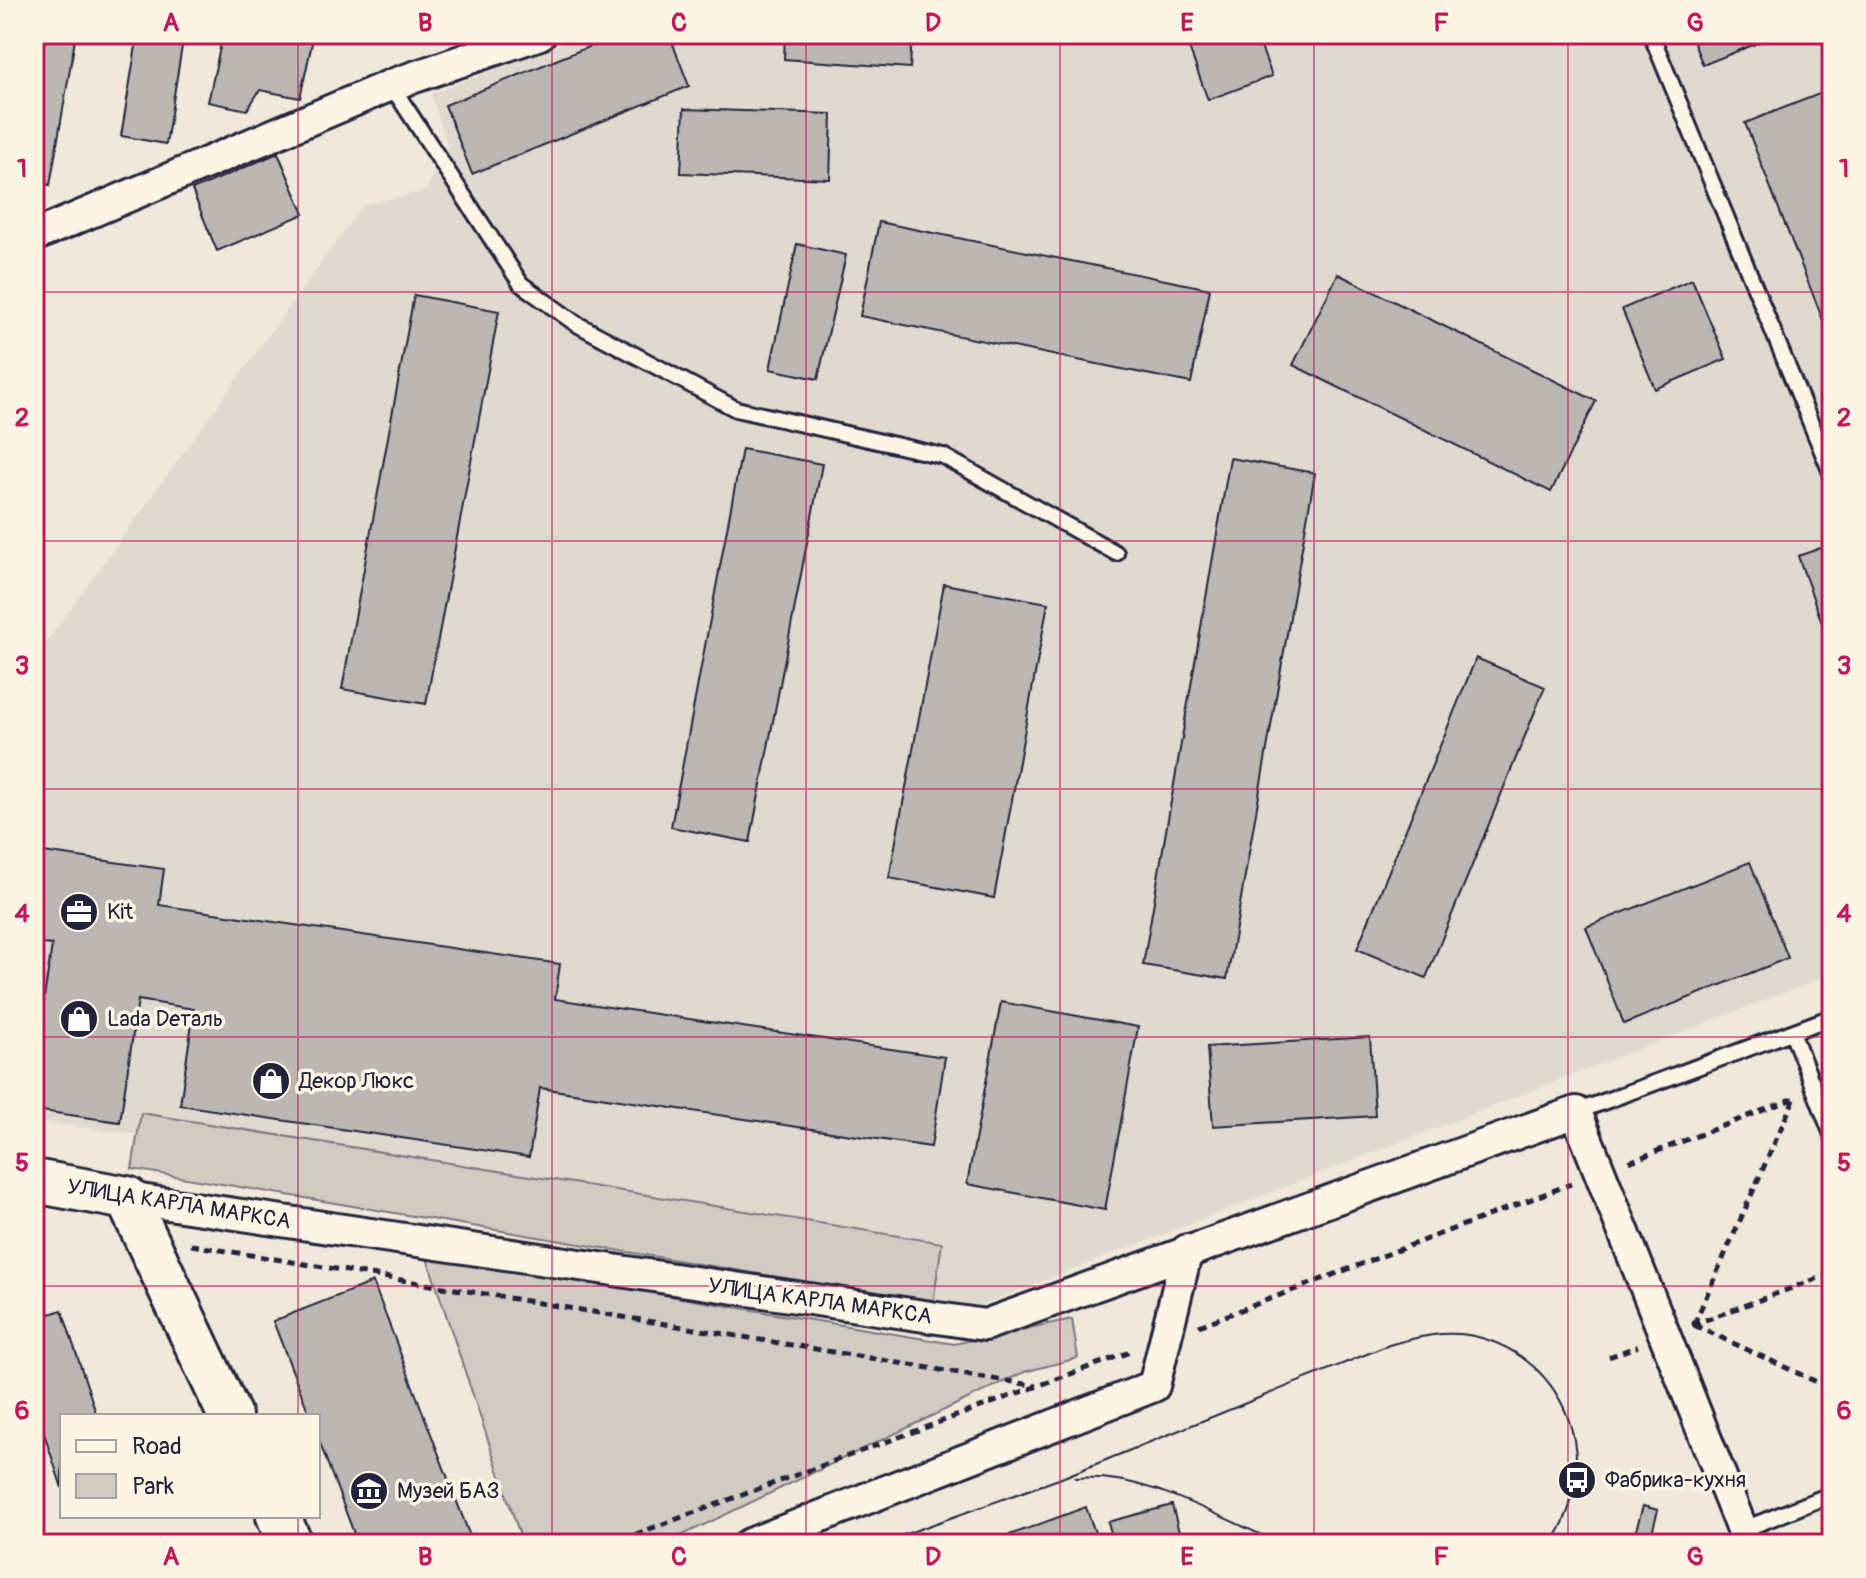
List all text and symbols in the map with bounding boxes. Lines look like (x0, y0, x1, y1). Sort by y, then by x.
text: A (163, 7, 180, 39)
text: B (418, 7, 432, 39)
text: C (671, 7, 687, 39)
text: D (925, 7, 941, 39)
text: E (1180, 7, 1194, 39)
text: F (1433, 7, 1449, 39)
text: G (1686, 7, 1704, 39)
text: 1 (17, 153, 27, 185)
text: 1 (1839, 153, 1849, 185)
text: 2 (15, 402, 29, 434)
text: 2 (1837, 402, 1851, 434)
text: 3 (15, 650, 29, 682)
text: 3 (1837, 650, 1851, 682)
office icon: Kit (58, 891, 100, 933)
text: 4 (14, 898, 30, 930)
place label: Kit (107, 898, 133, 926)
text: 4 (1836, 898, 1852, 930)
shop icon: Lada Dеталь (58, 998, 100, 1040)
place label: Lada Dеталь (107, 1005, 223, 1033)
shop icon: Декор Люкс (250, 1060, 292, 1102)
place label: Декор Люкс (298, 1067, 414, 1095)
text: 5 (15, 1147, 29, 1179)
text: 5 (1837, 1147, 1851, 1179)
street label: УЛИЦА КАРЛА МАРКСА (65, 1172, 293, 1236)
street label: УЛИЦА КАРЛА МАРКСА (706, 1271, 934, 1331)
text: 6 (14, 1395, 30, 1427)
text: 6 (1836, 1395, 1852, 1427)
legend (60, 1414, 320, 1518)
text: Road (132, 1432, 182, 1461)
bus stop icon: Фабрика-кухня (1556, 1459, 1598, 1501)
place label: Фабрика-кухня (1605, 1466, 1746, 1494)
museum icon: Музей БАЗ (348, 1470, 390, 1512)
text: Park (132, 1472, 174, 1501)
place label: Музей БАЗ (397, 1477, 500, 1505)
text: A (163, 1541, 180, 1573)
text: B (418, 1541, 432, 1573)
text: C (671, 1541, 687, 1573)
text: D (925, 1541, 941, 1573)
text: E (1180, 1541, 1194, 1573)
text: F (1433, 1541, 1449, 1573)
text: G (1686, 1541, 1704, 1573)

